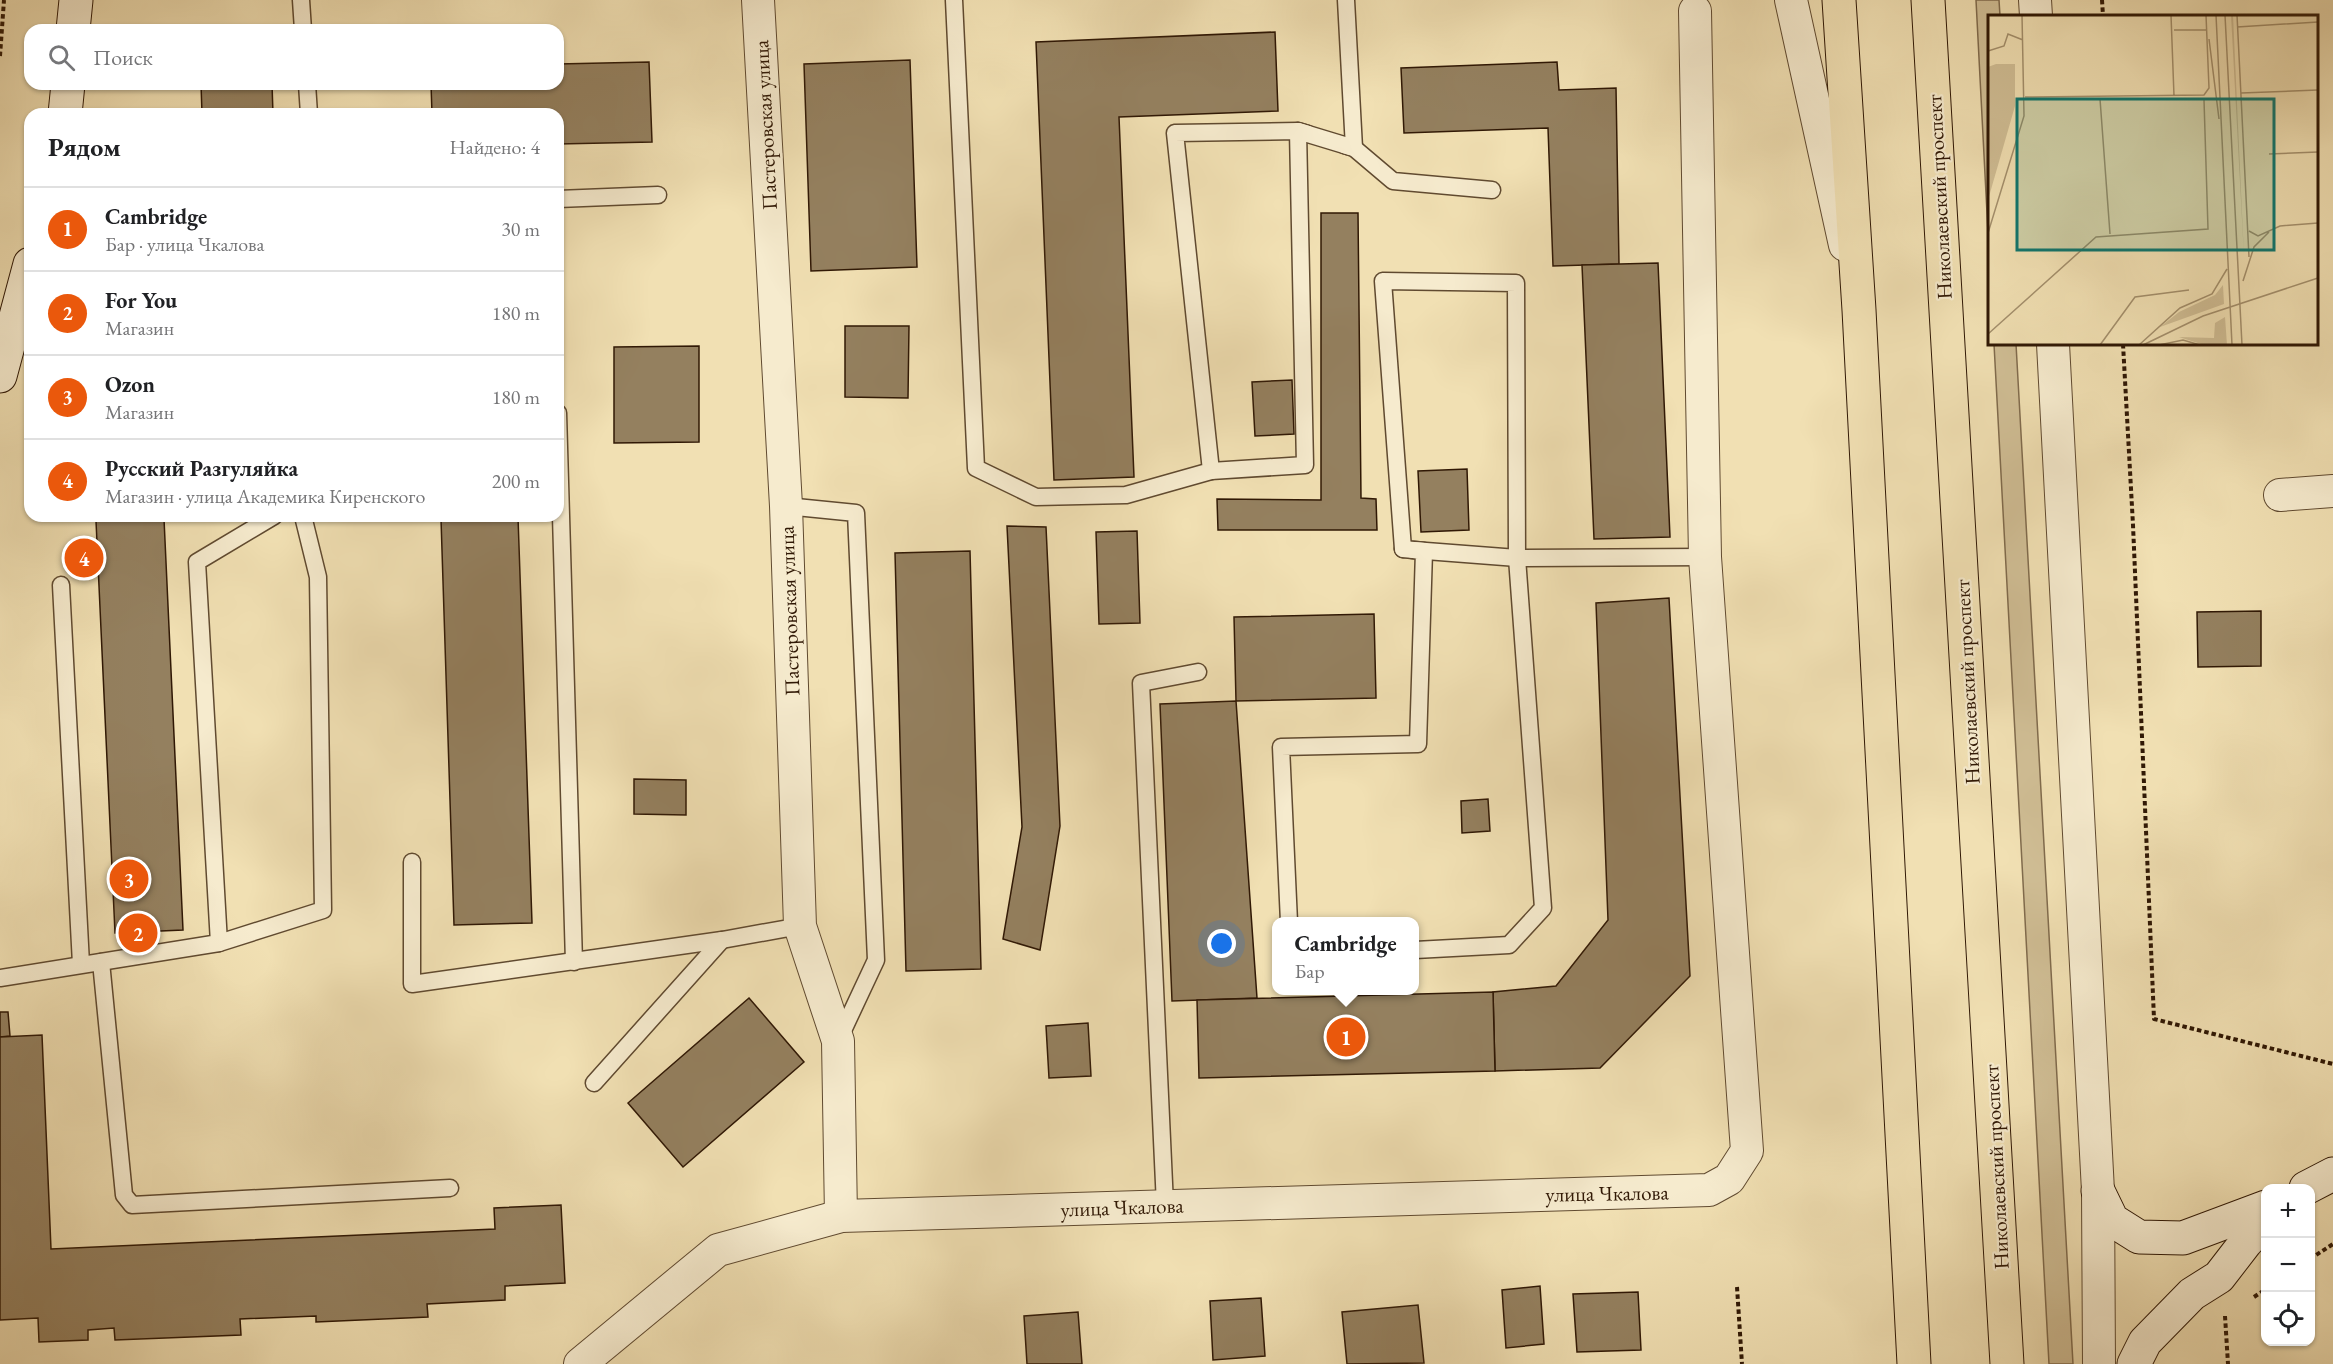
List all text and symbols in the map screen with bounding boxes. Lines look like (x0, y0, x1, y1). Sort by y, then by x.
inset map (1988, 15, 2318, 345)
search box (24, 24, 564, 90)
street label: Пастеровская улица (747, 39, 783, 211)
icon: search (45, 41, 78, 74)
text: Поиск (93, 43, 153, 72)
street label: Николаевский проспект (1920, 93, 1958, 300)
text: Рядом (48, 130, 121, 164)
text: Найдено: 4 (449, 134, 540, 160)
text: Cambridge (105, 202, 207, 231)
text: 1 (62, 216, 73, 242)
text: 30 m (501, 216, 540, 242)
text: Бар · улица Чкалова (105, 231, 265, 257)
text: For You (105, 286, 177, 315)
text: 2 (62, 300, 73, 326)
text: 180 m (492, 300, 540, 326)
text: Магазин (105, 315, 174, 341)
text: Ozon (105, 370, 155, 399)
text: 3 (62, 384, 73, 410)
text: 180 m (492, 384, 540, 410)
text: Магазин (105, 399, 174, 425)
text: Русский Разгуляйка (105, 454, 298, 483)
text: 4 (62, 468, 73, 494)
text: 200 m (492, 468, 540, 494)
text: Магазин · улица Академика Киренского (105, 483, 425, 509)
street label: Пастеровская улица (773, 525, 805, 697)
pin: 4 (64, 536, 104, 580)
street label: Николаевский проспект (1948, 578, 1986, 785)
pin: 3 (110, 856, 148, 902)
pin: 2 (118, 910, 158, 956)
popup (1272, 917, 1419, 995)
your location (1207, 929, 1236, 958)
text: Cambridge (1294, 929, 1397, 958)
text: Бар (1294, 958, 1325, 984)
pin: 1 (1326, 1014, 1366, 1060)
street label: Николаевский проспект (1977, 1063, 2015, 1270)
street label: улица Чкалова (1545, 1178, 1670, 1208)
map controls (2261, 1184, 2315, 1346)
button: + (2261, 1184, 2315, 1238)
street label: улица Чкалова (1060, 1191, 1185, 1223)
button: − (2261, 1238, 2315, 1292)
button: locate (2261, 1292, 2315, 1346)

